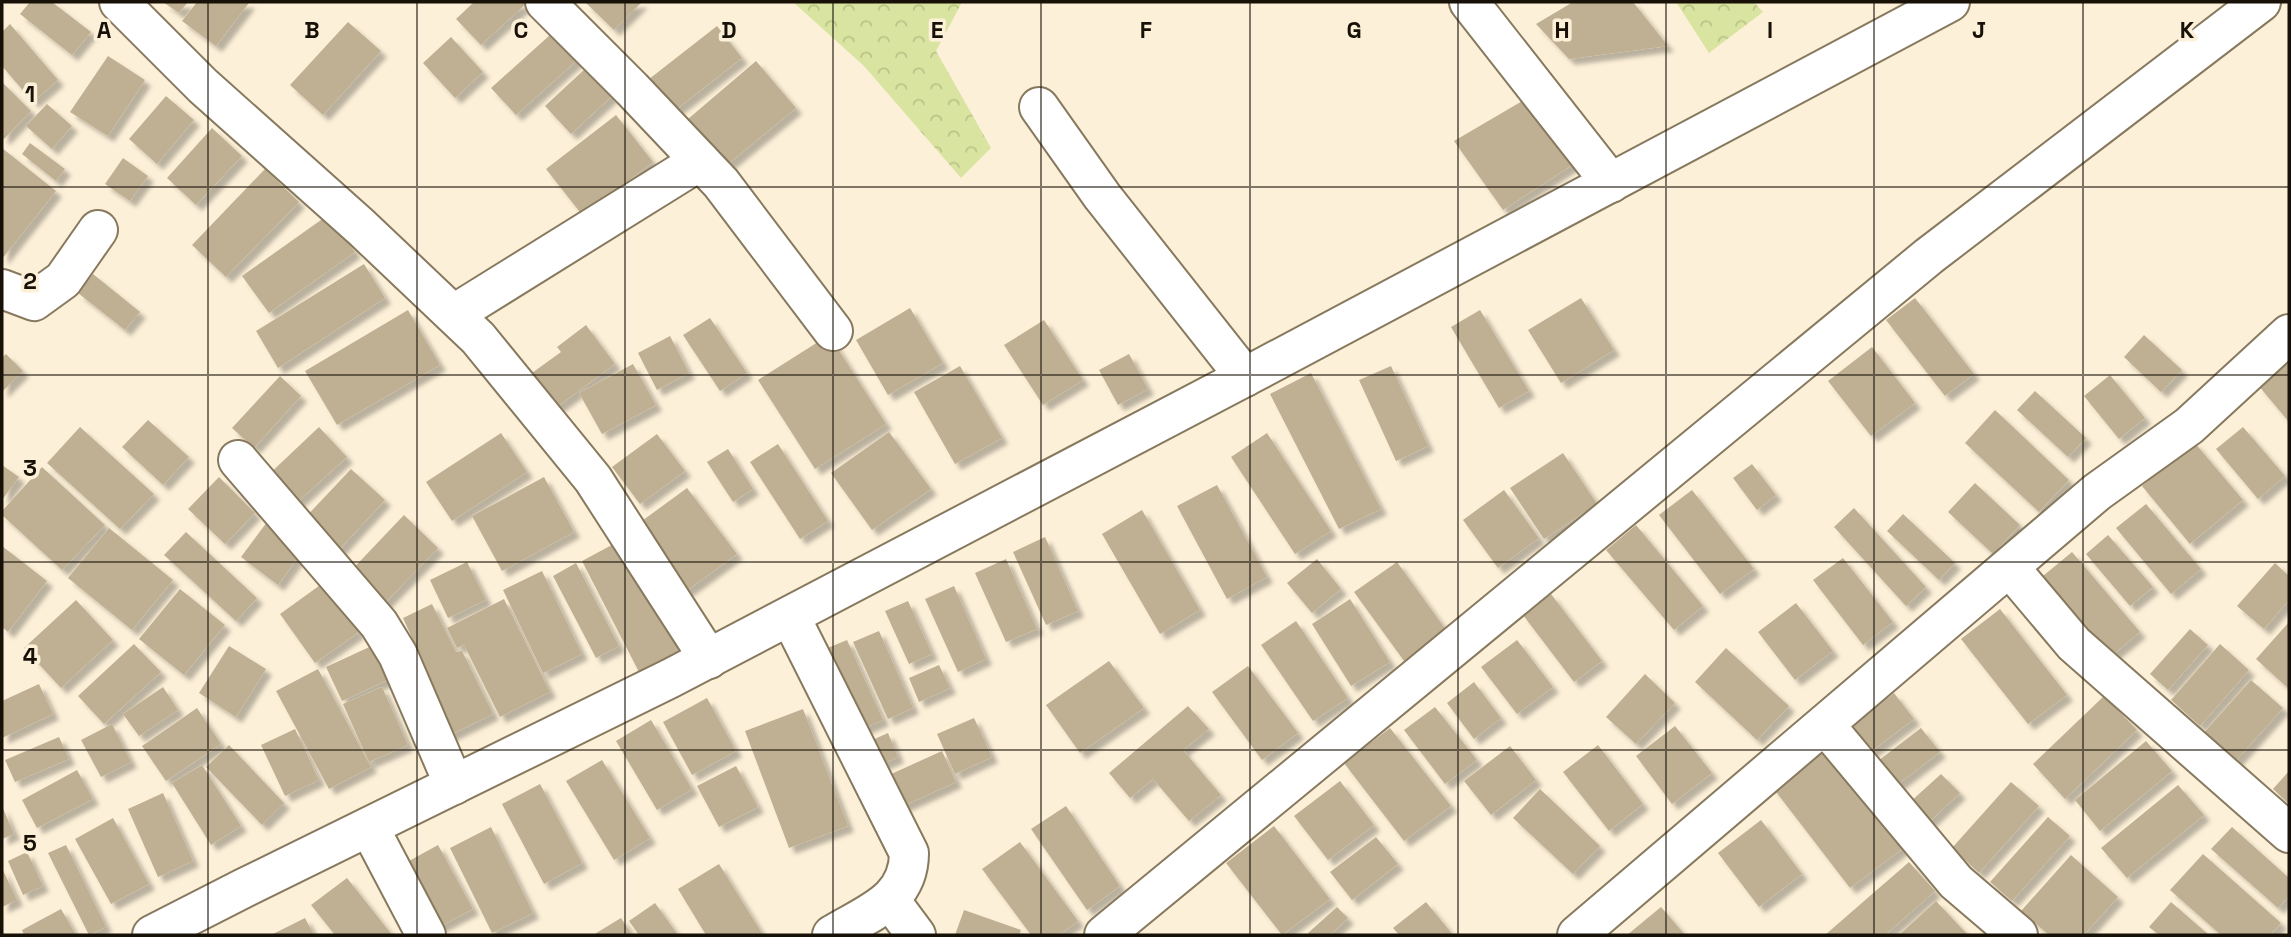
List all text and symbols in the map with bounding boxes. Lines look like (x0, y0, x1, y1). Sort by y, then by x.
text: A (97, 15, 112, 45)
text: B (304, 15, 320, 45)
text: C (514, 15, 528, 45)
text: D (721, 15, 737, 45)
text: E (931, 15, 943, 45)
text: F (1140, 15, 1152, 45)
text: G (1346, 15, 1362, 45)
text: H (1554, 15, 1570, 45)
text: I (1767, 15, 1773, 45)
text: J (1972, 15, 1986, 45)
text: K (2180, 15, 2195, 45)
text: 1 (25, 79, 35, 109)
text: 2 (23, 266, 37, 296)
text: 3 (23, 453, 37, 483)
text: 4 (23, 641, 38, 671)
text: 5 (23, 828, 37, 858)

